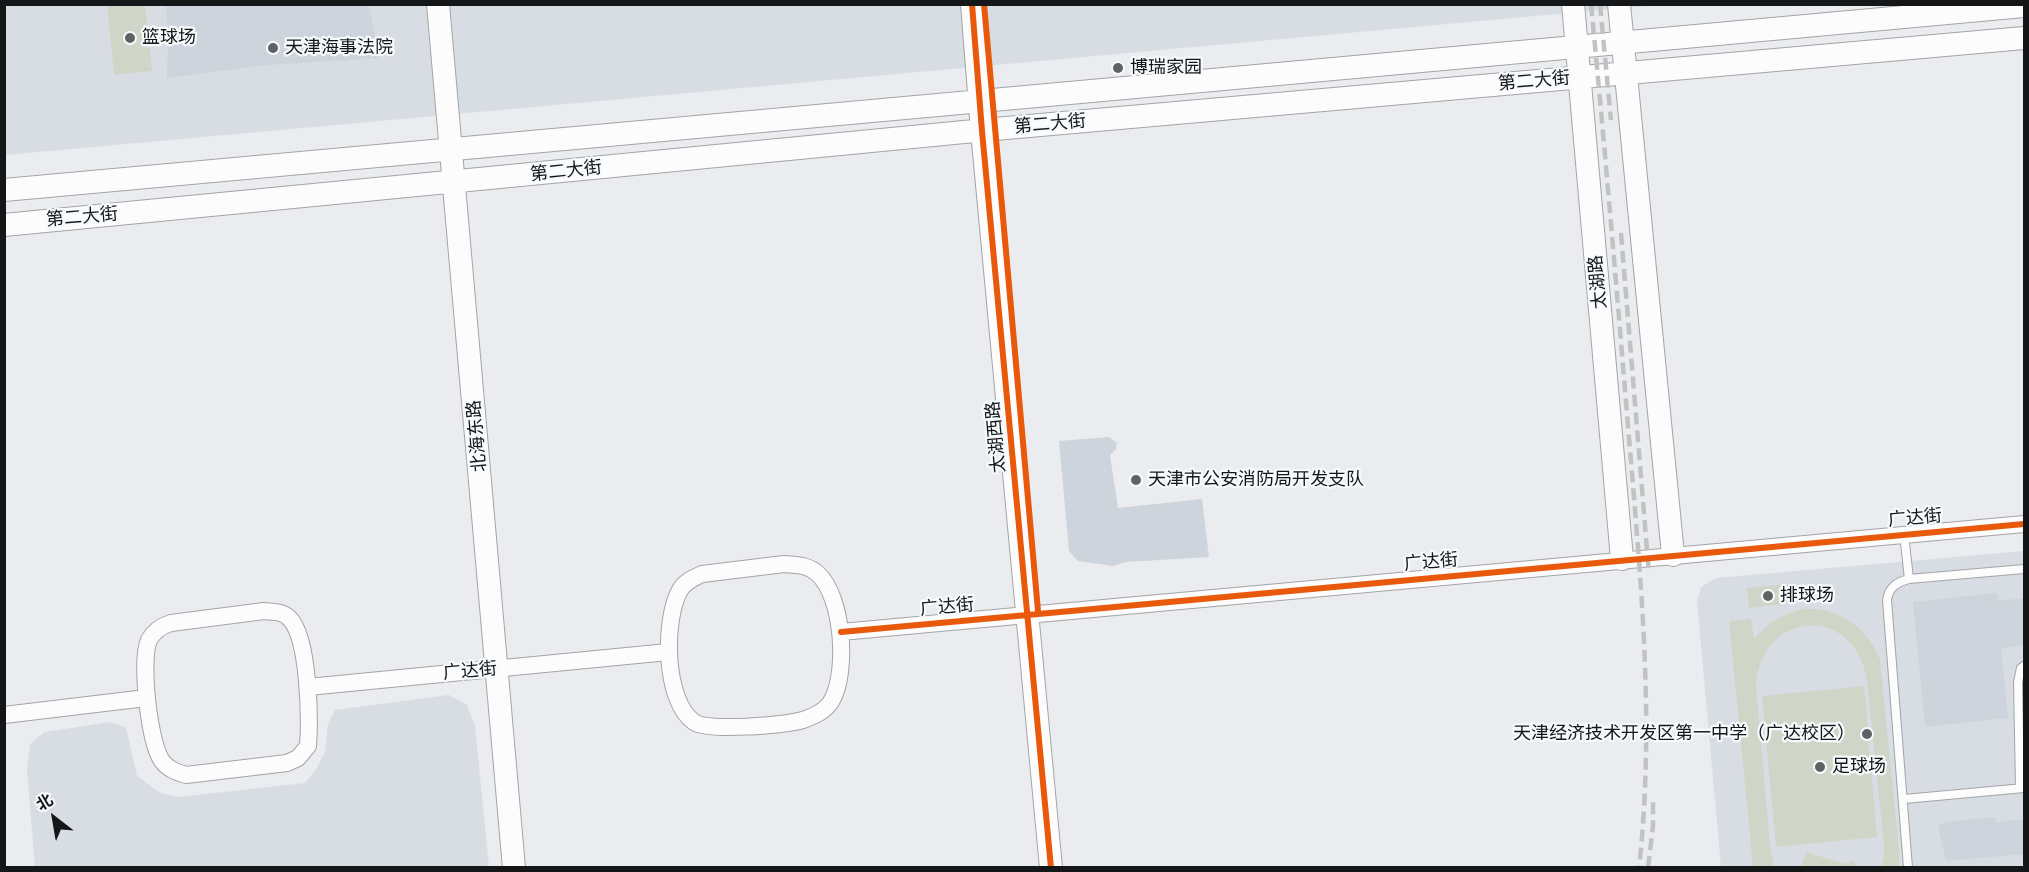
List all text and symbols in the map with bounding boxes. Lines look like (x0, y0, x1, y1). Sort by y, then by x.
place label: 篮球场 (142, 27, 196, 49)
marker: 篮球场 (123, 31, 137, 45)
place label: 天津海事法院 (285, 37, 393, 59)
marker: 天津海事法院 (266, 41, 280, 55)
place label: 博瑞家园 (1130, 57, 1202, 79)
marker: 博瑞家园 (1111, 61, 1125, 75)
street label: 第二大街 (1497, 67, 1571, 95)
street label: 第二大街 (1013, 110, 1087, 138)
street label: 第二大街 (529, 156, 603, 186)
street label: 第二大街 (45, 203, 119, 231)
street label: 太湖路 (1585, 254, 1611, 310)
street label: 北海东路 (463, 399, 491, 473)
street label: 太湖西路 (982, 400, 1010, 474)
place label: 天津市公安消防局开发支队 (1148, 469, 1364, 491)
marker: 天津市公安消防局开发支队 (1129, 473, 1143, 487)
street label: 广达街 (1887, 505, 1943, 531)
street label: 广达街 (1403, 549, 1459, 575)
place label: 排球场 (1780, 585, 1834, 607)
marker: 排球场 (1761, 589, 1775, 603)
street label: 广达街 (919, 594, 975, 620)
street label: 广达街 (442, 658, 498, 684)
place label: 天津经济技术开发区第一中学（广达校区） (1513, 723, 1855, 745)
marker: 天津经济技术开发区第一中学（广达校区） (1860, 727, 1874, 741)
place label: 足球场 (1832, 756, 1886, 778)
marker: 足球场 (1813, 760, 1827, 774)
north arrow (24, 788, 84, 848)
text: 北 (34, 792, 56, 814)

